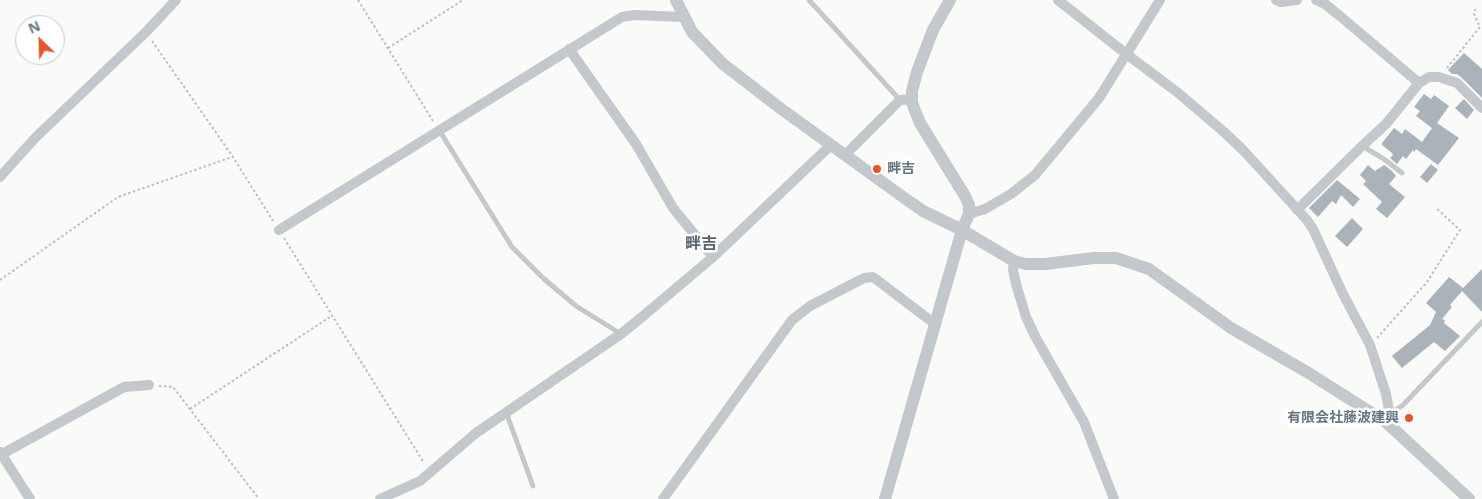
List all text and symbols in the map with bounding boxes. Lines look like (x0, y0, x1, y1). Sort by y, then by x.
north arrow (15, 15, 65, 65)
text: N (25, 16, 43, 38)
place label: 畔吉 (887, 161, 915, 177)
marker: 畔吉 (871, 163, 883, 175)
district label: 畔吉 (685, 234, 717, 254)
place label: 有限会社藤波建興 (1287, 410, 1399, 426)
marker: 有限会社藤波建興 (1403, 412, 1415, 424)

